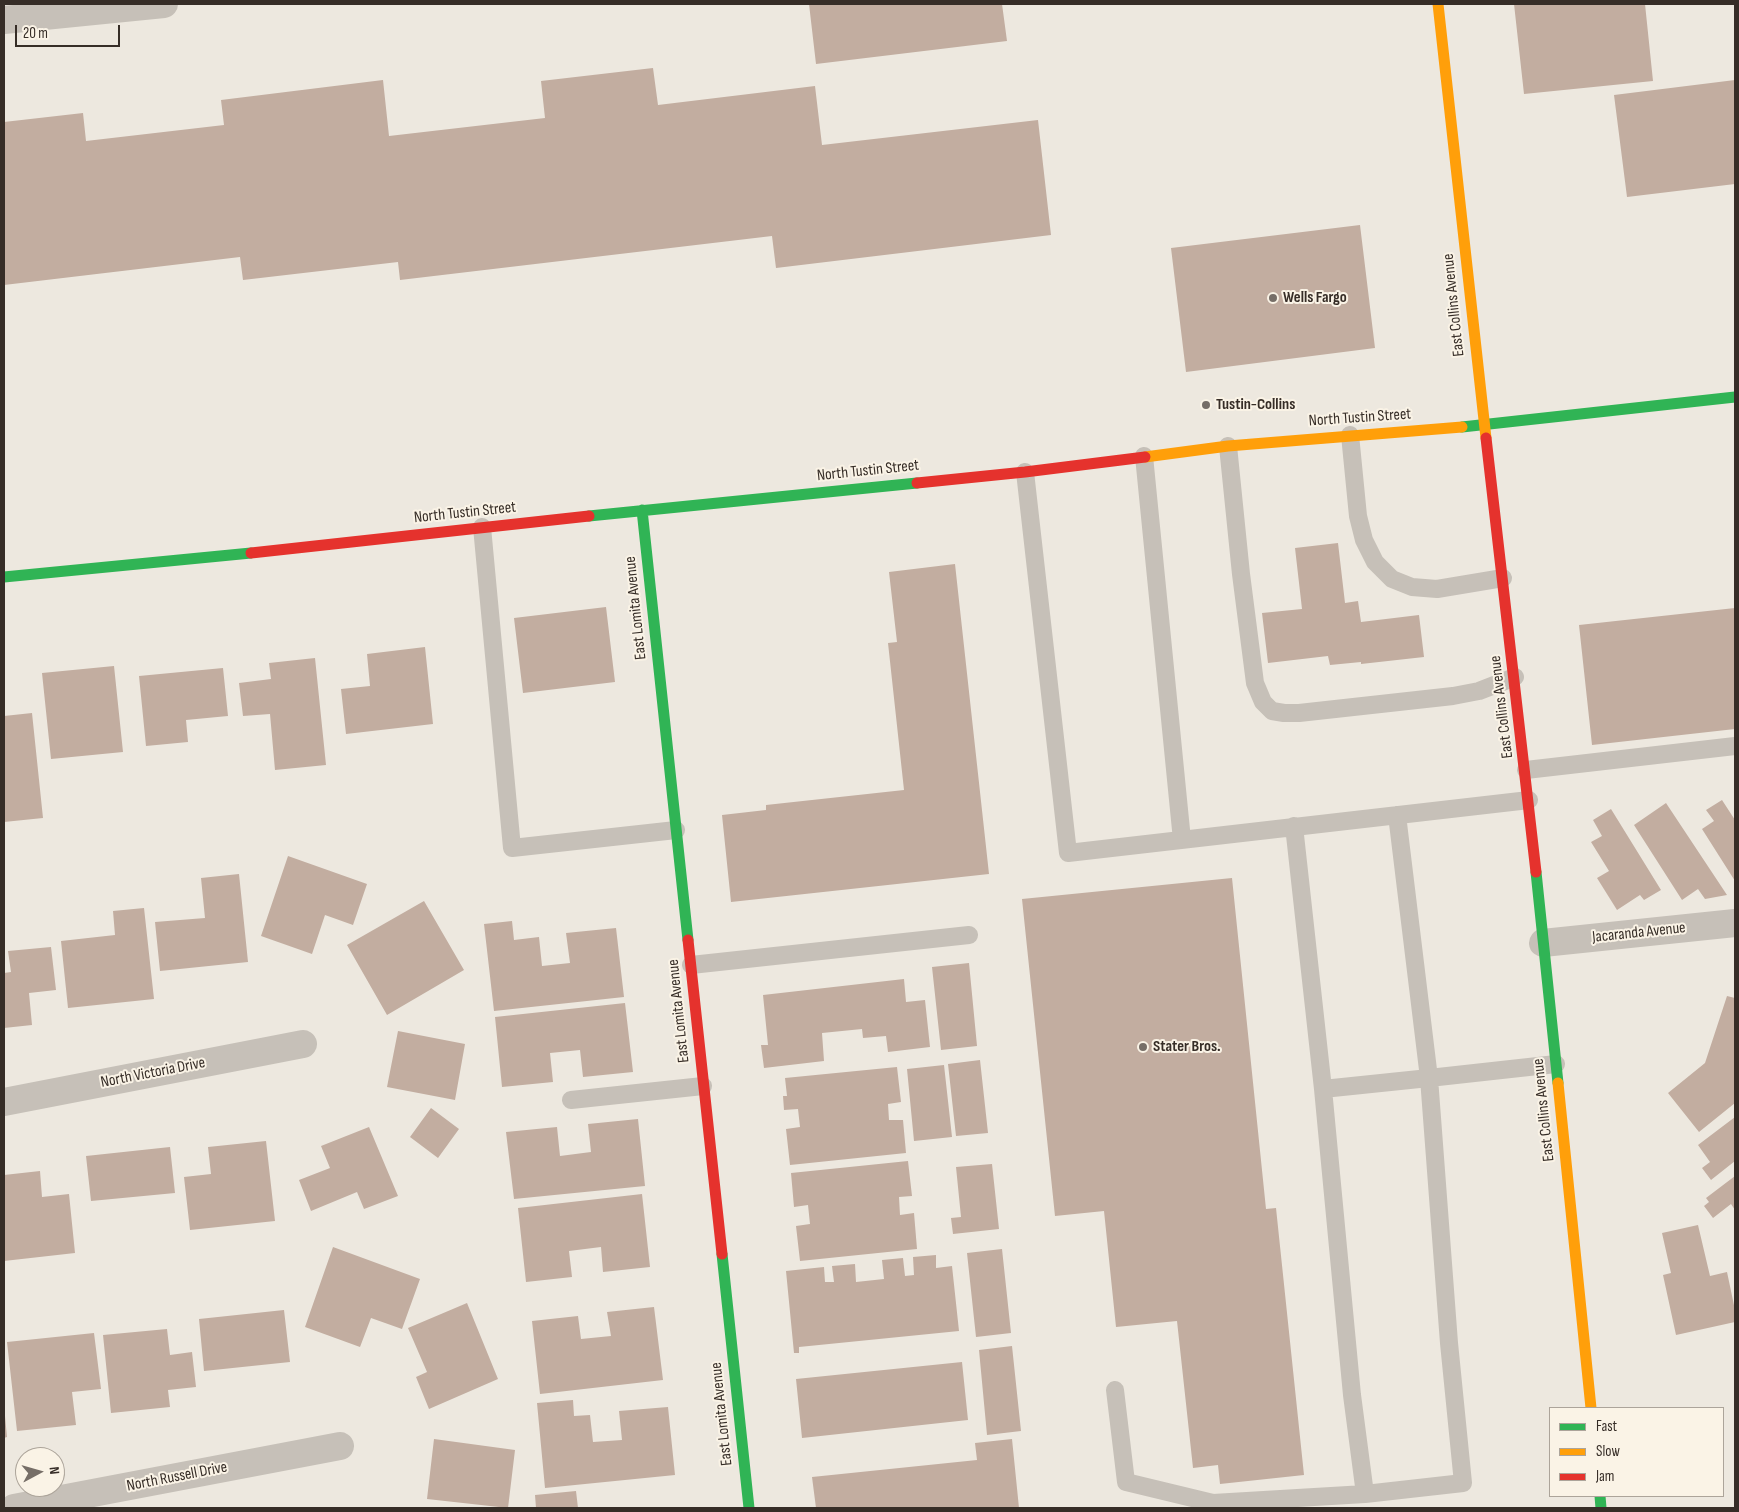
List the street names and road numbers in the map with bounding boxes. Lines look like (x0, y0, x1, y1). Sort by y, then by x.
street label: East Collins Avenue (1439, 253, 1469, 357)
street label: North Tustin Street (1308, 405, 1412, 431)
street label: North Tustin Street (816, 456, 920, 486)
street label: North Tustin Street (413, 498, 517, 528)
street label: East Lomita Avenue (621, 555, 651, 661)
street label: East Collins Avenue (1486, 654, 1518, 760)
street label: Jacaranda Avenue (1591, 919, 1687, 947)
street label: East Lomita Avenue (664, 958, 694, 1064)
street label: North Victoria Drive (99, 1053, 207, 1093)
street label: East Collins Avenue (1529, 1058, 1559, 1162)
street label: East Lomita Avenue (707, 1361, 737, 1467)
street label: North Russell Drive (125, 1458, 229, 1496)

